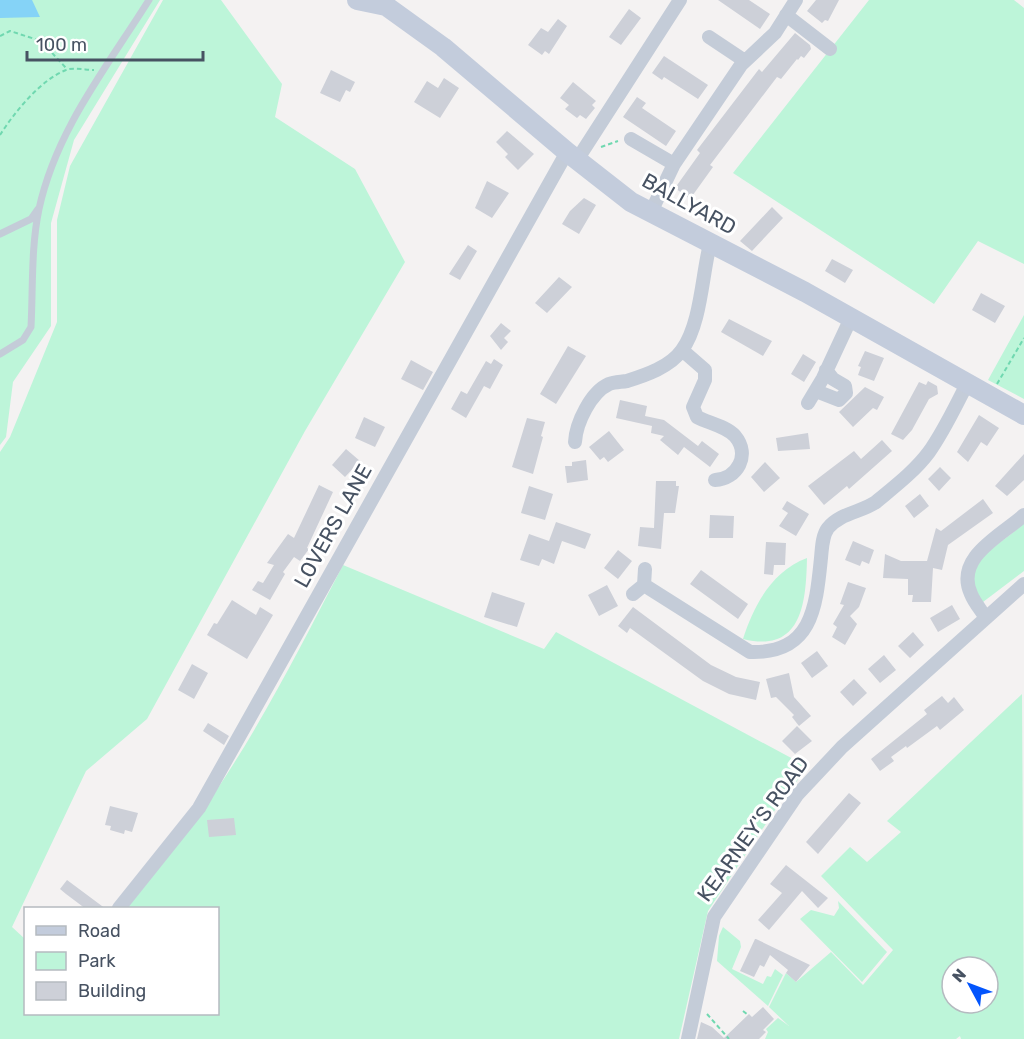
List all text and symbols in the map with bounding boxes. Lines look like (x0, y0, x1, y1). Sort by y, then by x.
scale bar (27, 24, 202, 62)
text: 100 m (36, 34, 87, 56)
street label: BALLYARD (638, 167, 741, 240)
street label: LOVERS LANE (288, 460, 377, 592)
street label: KEARNEY'S ROAD (692, 751, 814, 906)
legend (24, 907, 219, 1015)
text: Road (78, 920, 121, 942)
text: Park (78, 950, 116, 972)
north arrow (940, 955, 1000, 1015)
text: N (948, 965, 970, 986)
text: Building (78, 980, 146, 1002)

